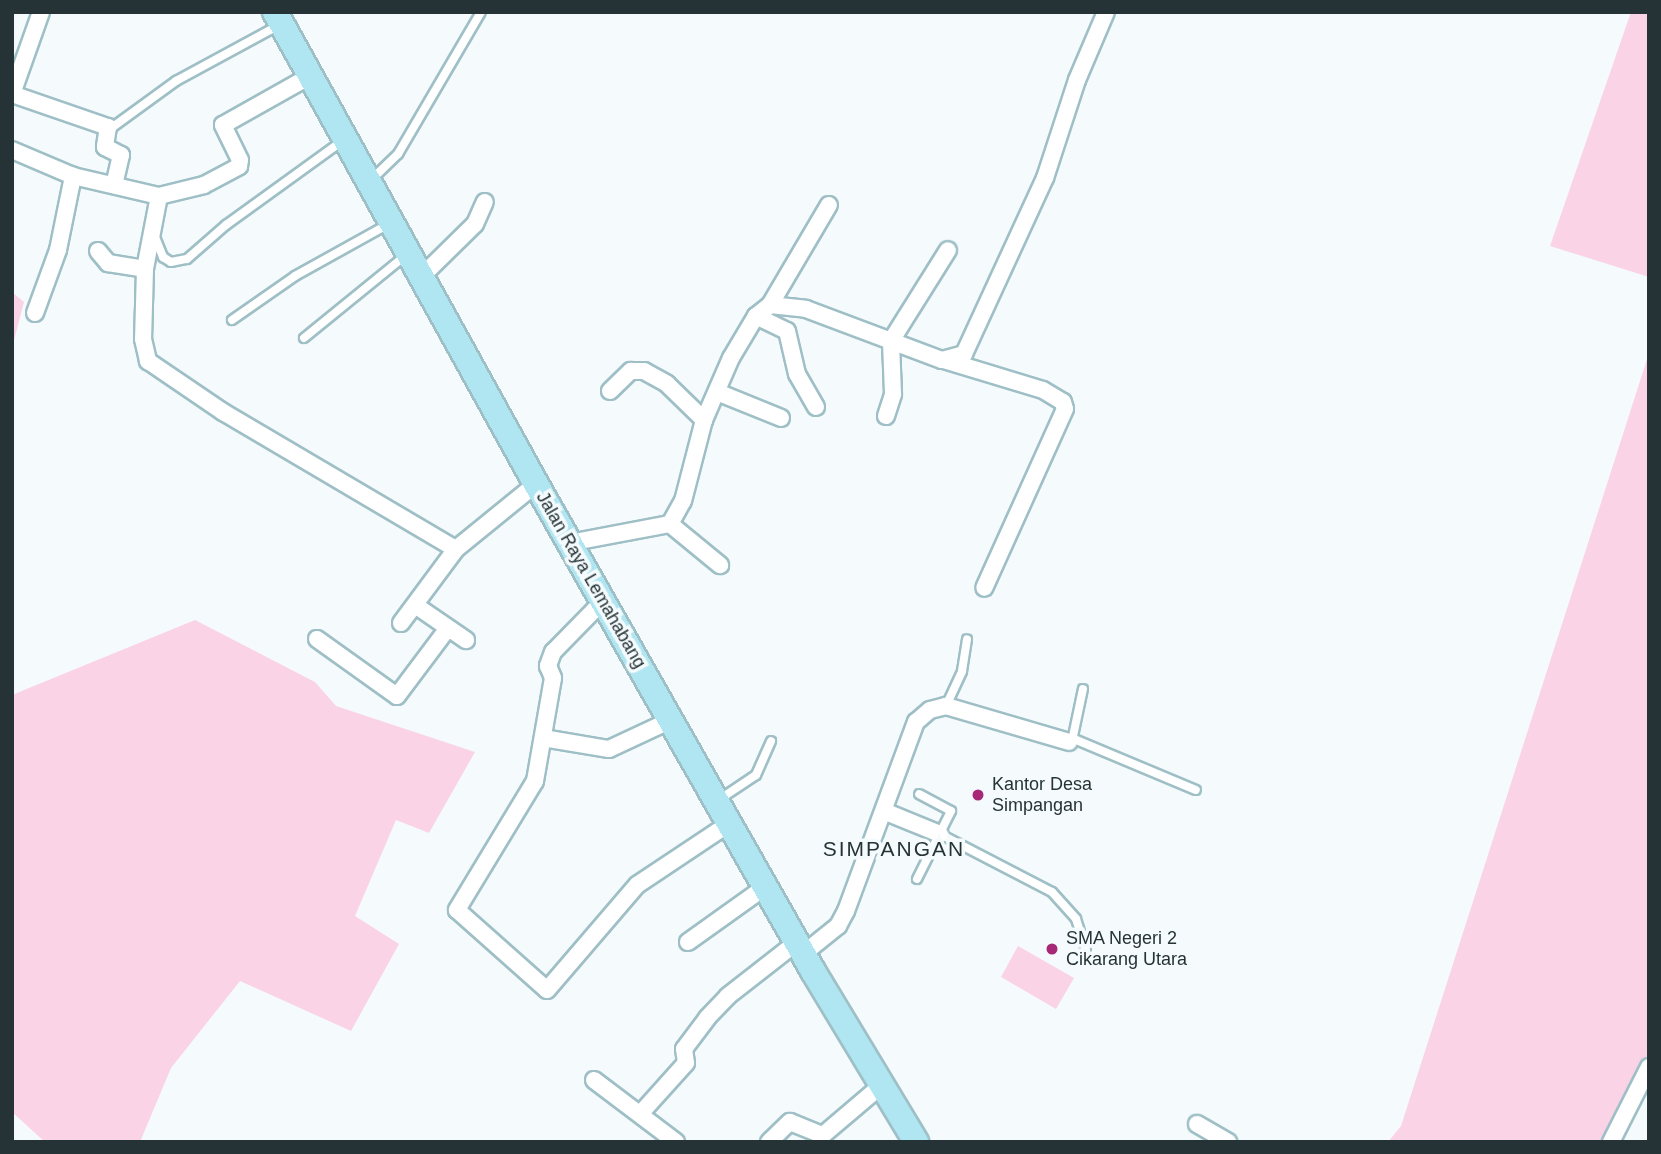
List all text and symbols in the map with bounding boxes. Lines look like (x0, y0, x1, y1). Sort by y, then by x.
street label: Jalan Raya Lemahabang (532, 488, 650, 672)
place label: Kantor Desa Simpangan (992, 774, 1092, 816)
marker: Kantor Desa Simpangan (970, 787, 986, 803)
district label: SIMPANGAN (824, 836, 964, 862)
place label: SMA Negeri 2 Cikarang Utara (1066, 928, 1187, 970)
marker: SMA Negeri 2 Cikarang Utara (1044, 941, 1060, 957)

